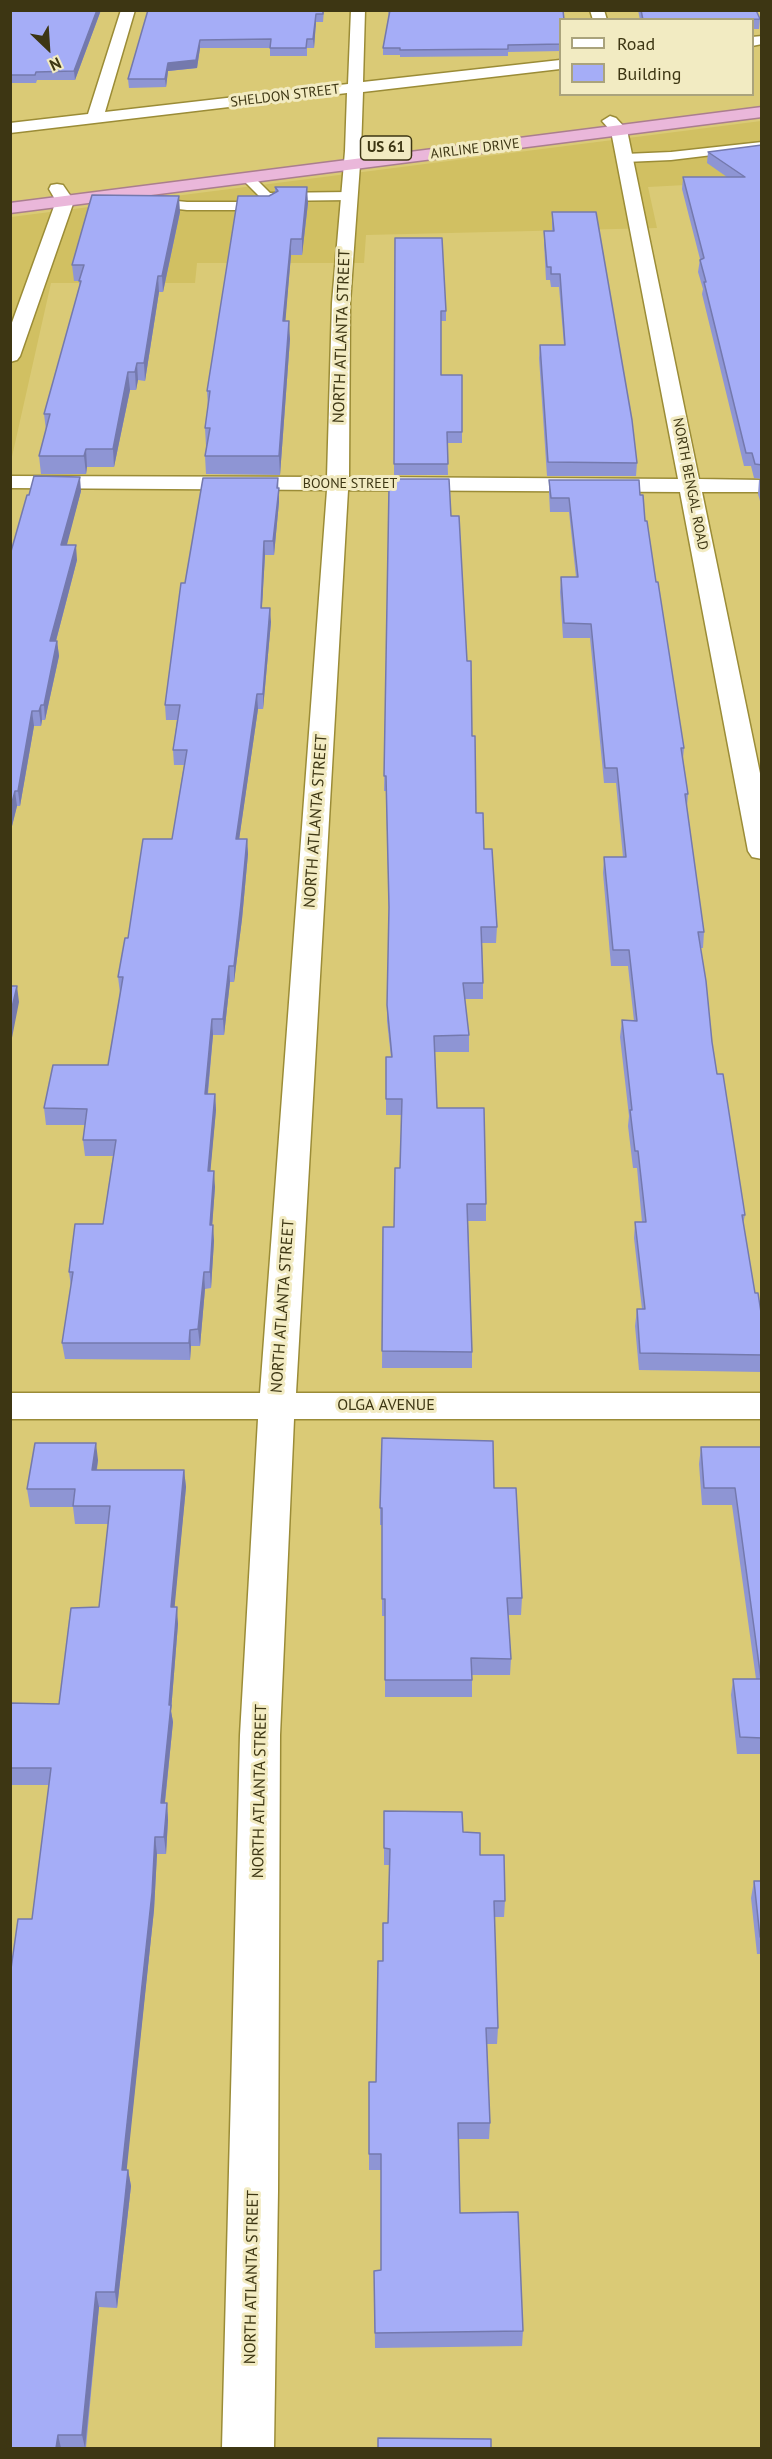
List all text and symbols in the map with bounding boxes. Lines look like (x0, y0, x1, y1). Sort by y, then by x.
north arrow (18, 18, 78, 78)
legend (559, 18, 754, 96)
text: Road (617, 32, 655, 55)
text: N (47, 53, 65, 76)
text: Building (617, 62, 681, 85)
street label: SHELDON STREET (229, 81, 341, 111)
street label: AIRLINE DRIVE (430, 135, 520, 163)
road number: US 61 (360, 136, 412, 160)
street label: NORTH ATLANTA STREET (329, 249, 355, 423)
street label: NORTH BENGAL ROAD (669, 416, 711, 552)
street label: BOONE STREET (303, 476, 397, 492)
street label: NORTH ATLANTA STREET (300, 733, 332, 909)
street label: NORTH ATLANTA STREET (267, 1218, 299, 1394)
street label: OLGA AVENUE (337, 1395, 435, 1415)
street label: NORTH ATLANTA STREET (249, 1704, 271, 1878)
street label: NORTH ATLANTA STREET (241, 2190, 263, 2364)

